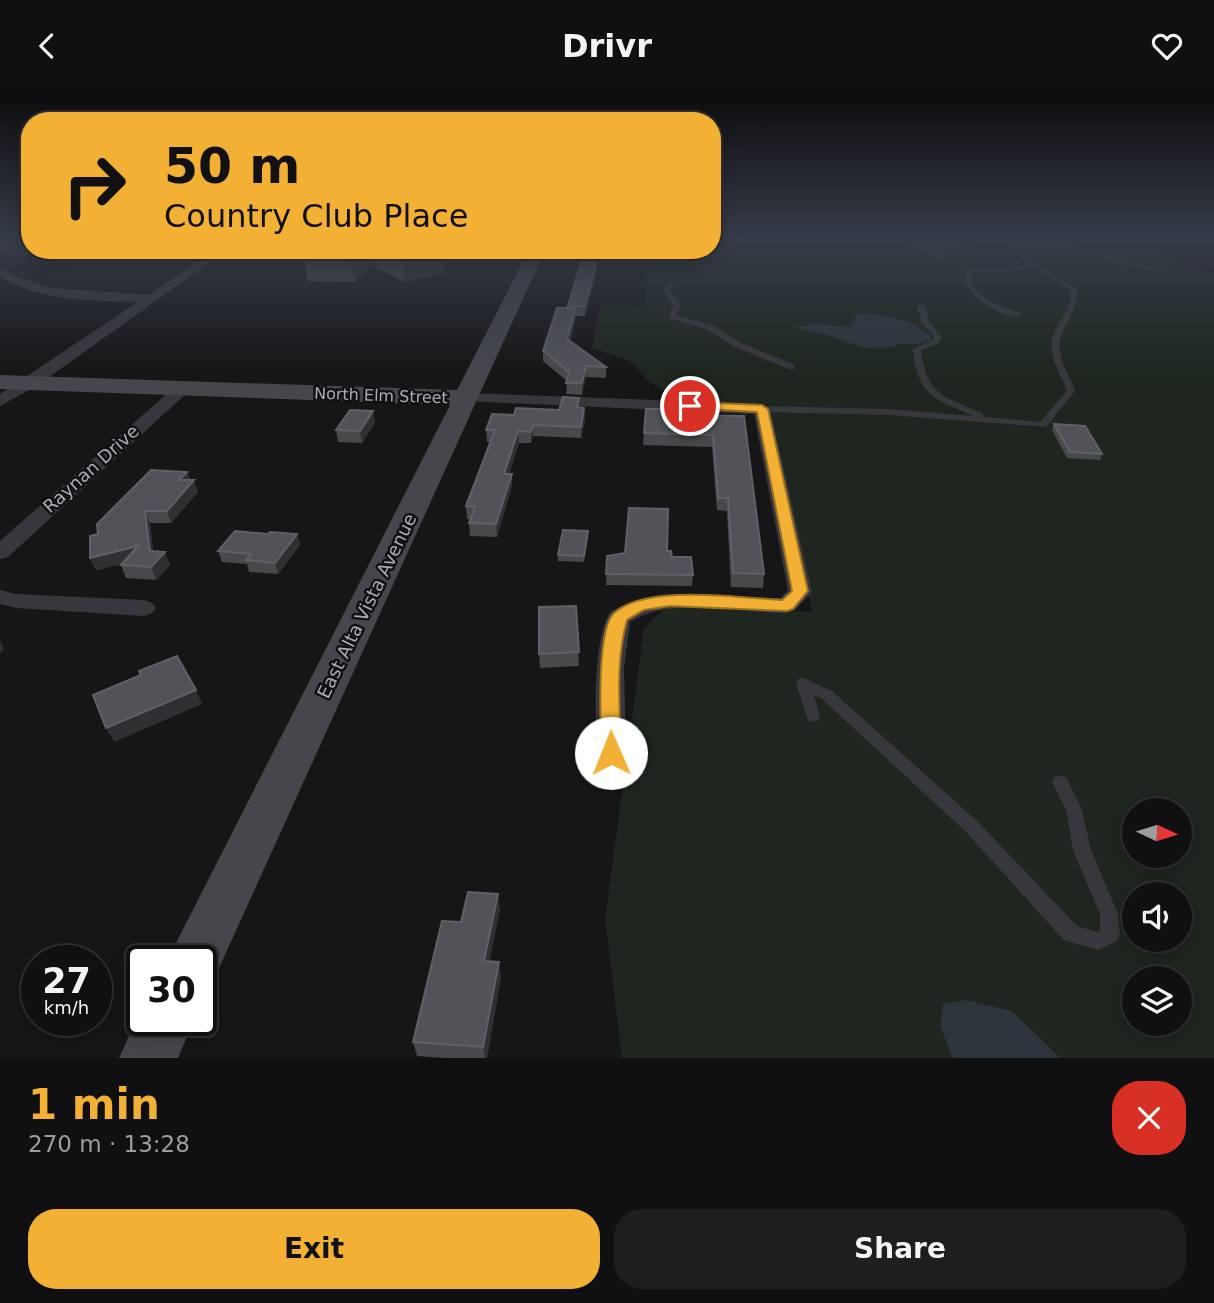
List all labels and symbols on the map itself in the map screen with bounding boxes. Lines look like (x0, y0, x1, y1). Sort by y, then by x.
pin (660, 376, 720, 436)
street label: North Elm Street (314, 384, 448, 407)
street label: Raynan Drive (39, 420, 143, 517)
street label: East Alta Vista Avenue (313, 510, 420, 701)
position arrow (574, 716, 648, 790)
north arrow (1122, 798, 1192, 868)
speed limit sign: 30 (126, 945, 217, 1036)

